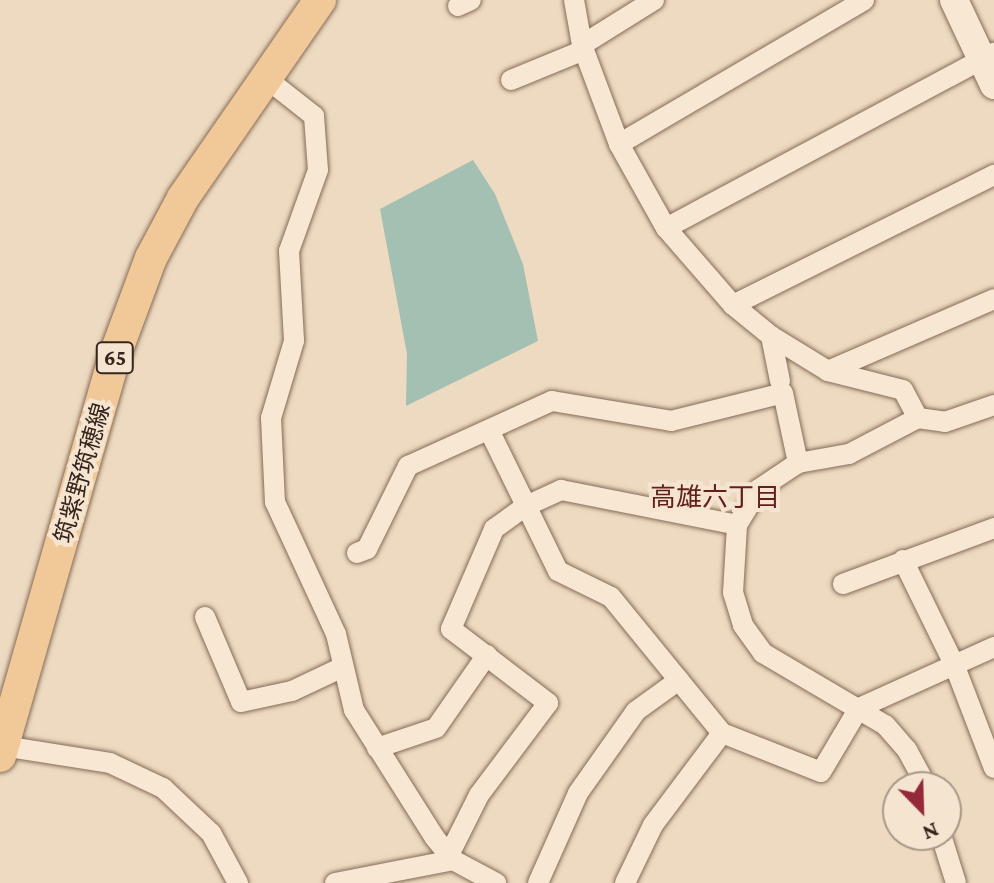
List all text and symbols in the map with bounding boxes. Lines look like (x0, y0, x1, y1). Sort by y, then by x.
road number: 65 (95, 340, 135, 376)
street label: 筑紫野筑穂線 (48, 400, 116, 546)
district label: 高雄六丁目 (650, 482, 780, 514)
north arrow (882, 771, 962, 851)
text: N (919, 817, 943, 846)

